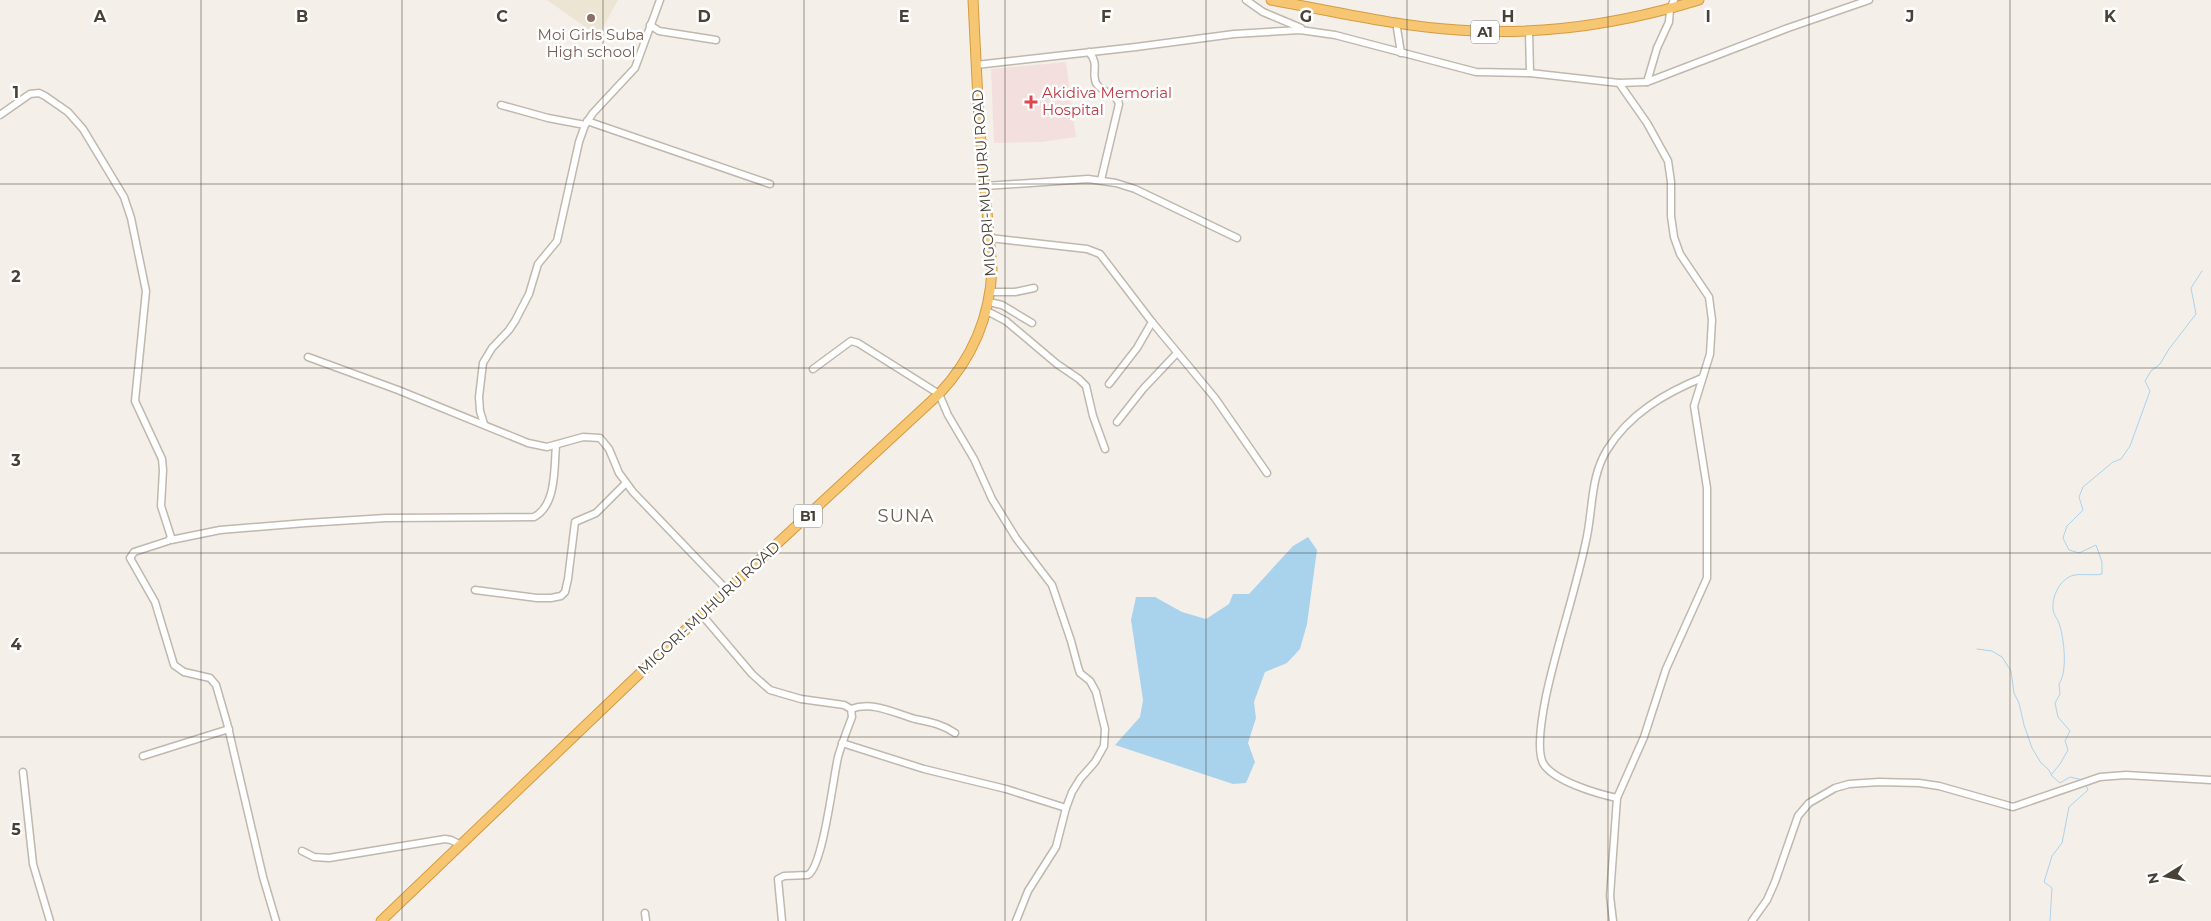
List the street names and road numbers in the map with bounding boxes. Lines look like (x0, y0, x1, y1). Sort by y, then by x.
road number: A1 (1471, 21, 1499, 44)
street label: MIGORI-MUHURU ROAD (967, 89, 1000, 277)
road number: B1 (794, 504, 822, 528)
street label: MIGORI-MUHURU ROAD (634, 537, 784, 679)

